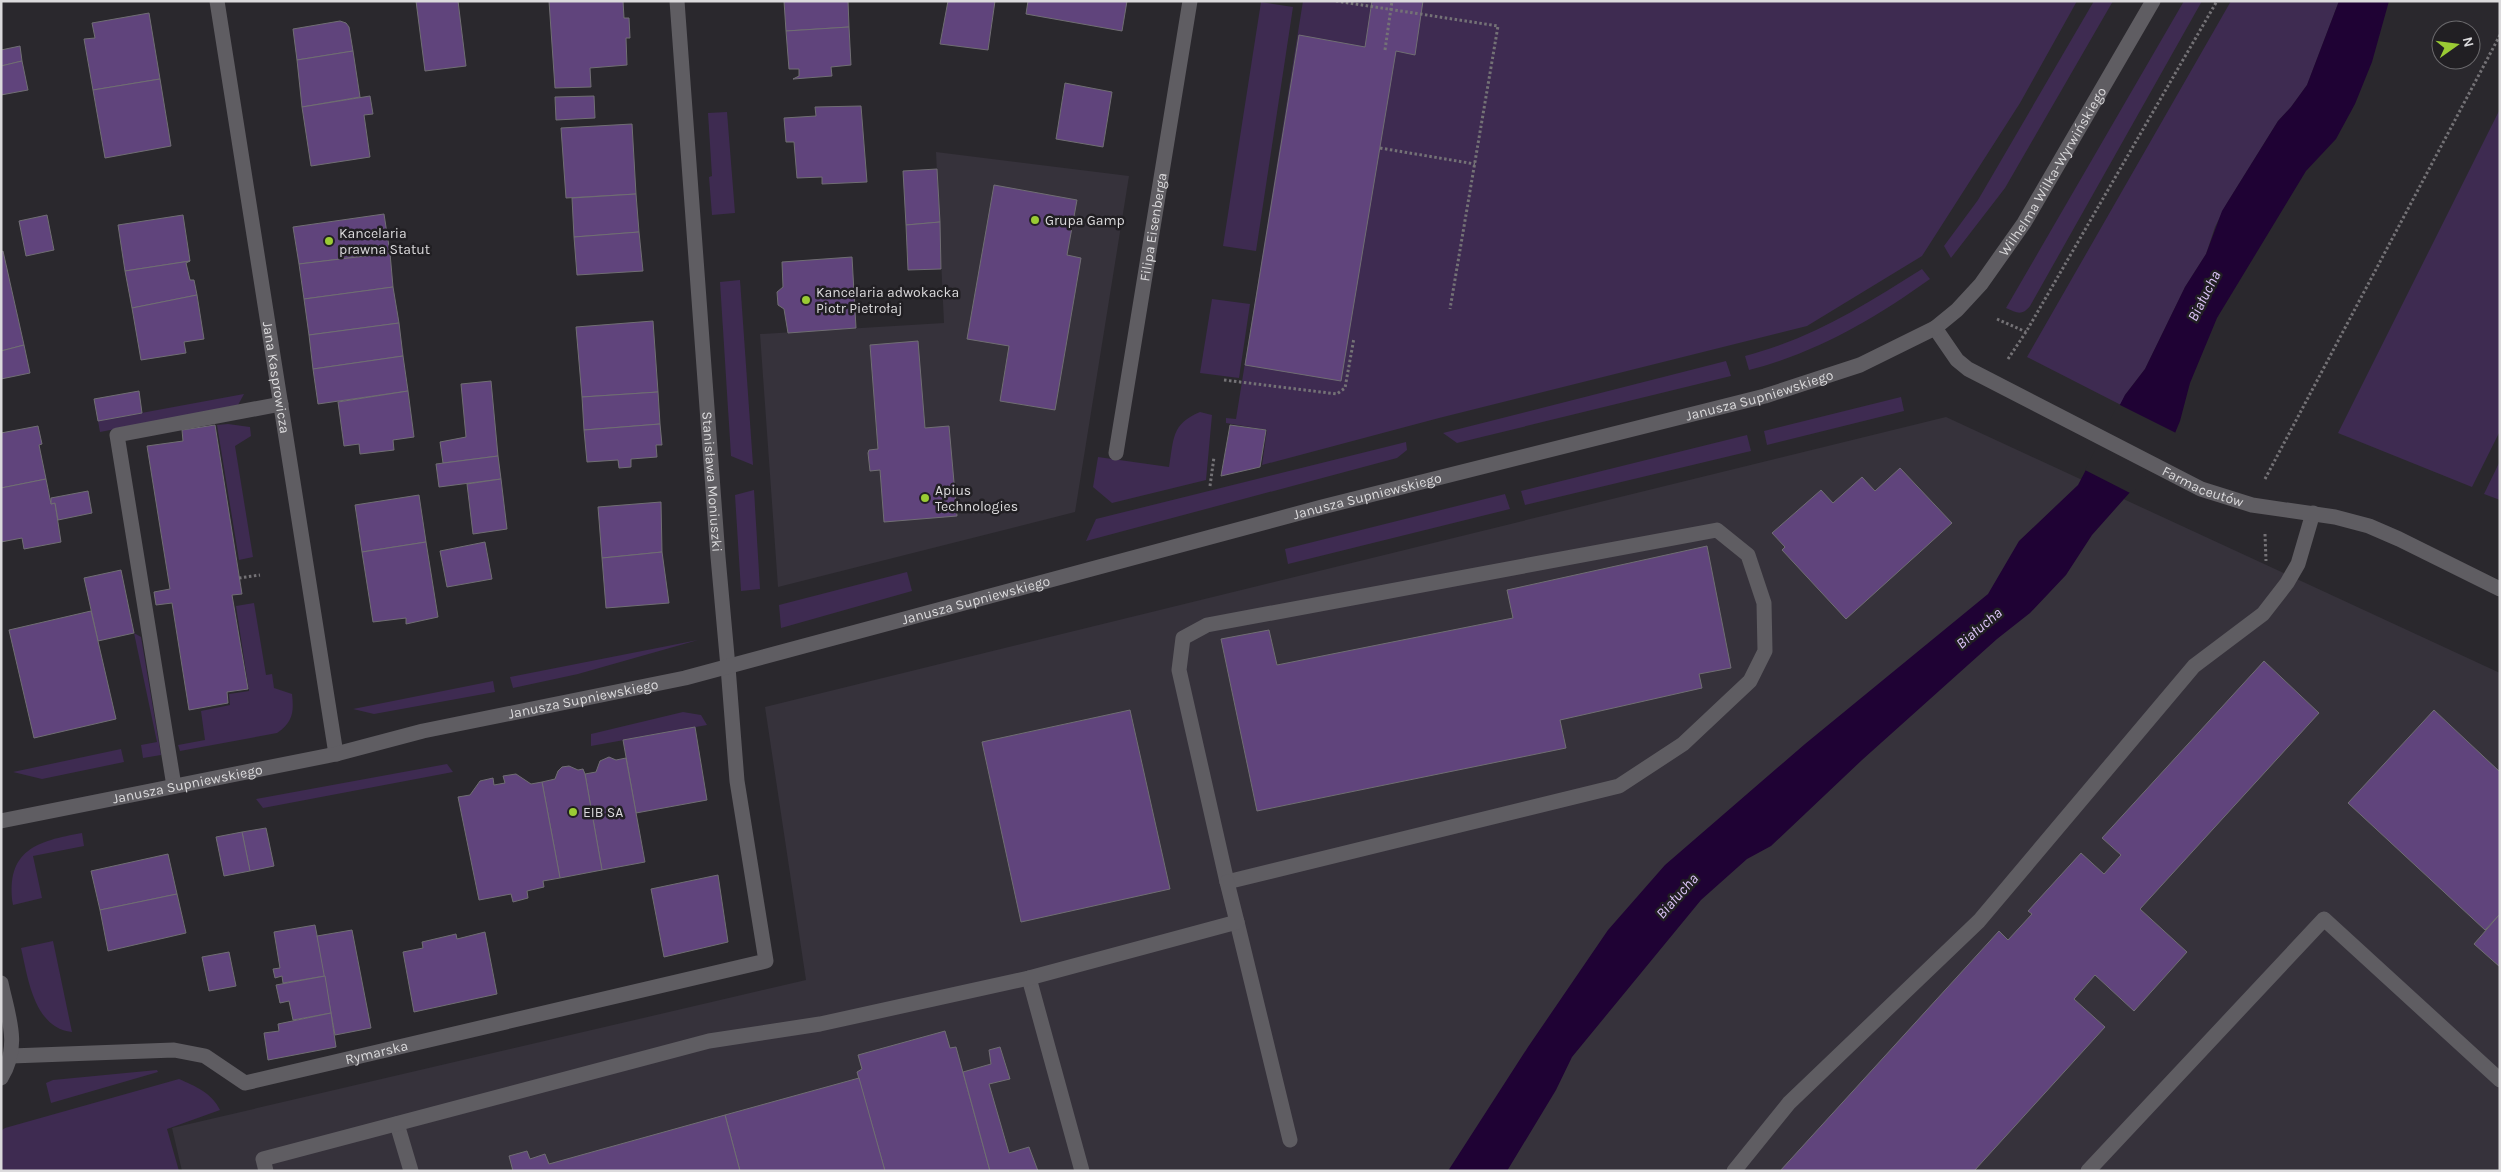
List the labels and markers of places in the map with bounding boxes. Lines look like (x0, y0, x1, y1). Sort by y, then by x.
place label: Grupa Gamp (1045, 212, 1125, 229)
marker: Grupa Gamp (1029, 214, 1041, 226)
place label: Kancelaria prawna Statut (339, 225, 430, 258)
marker: Kancelaria prawna Statut (323, 235, 335, 247)
place label: Kancelaria adwokacka Piotr Pietrołaj (816, 284, 959, 317)
marker: Kancelaria adwokacka Piotr Pietrołaj (800, 294, 812, 306)
place label: Apius Technologies (935, 482, 1018, 515)
marker: Apius Technologies (919, 492, 931, 504)
place label: EIB SA (583, 804, 623, 821)
marker: EIB SA (567, 806, 579, 818)

